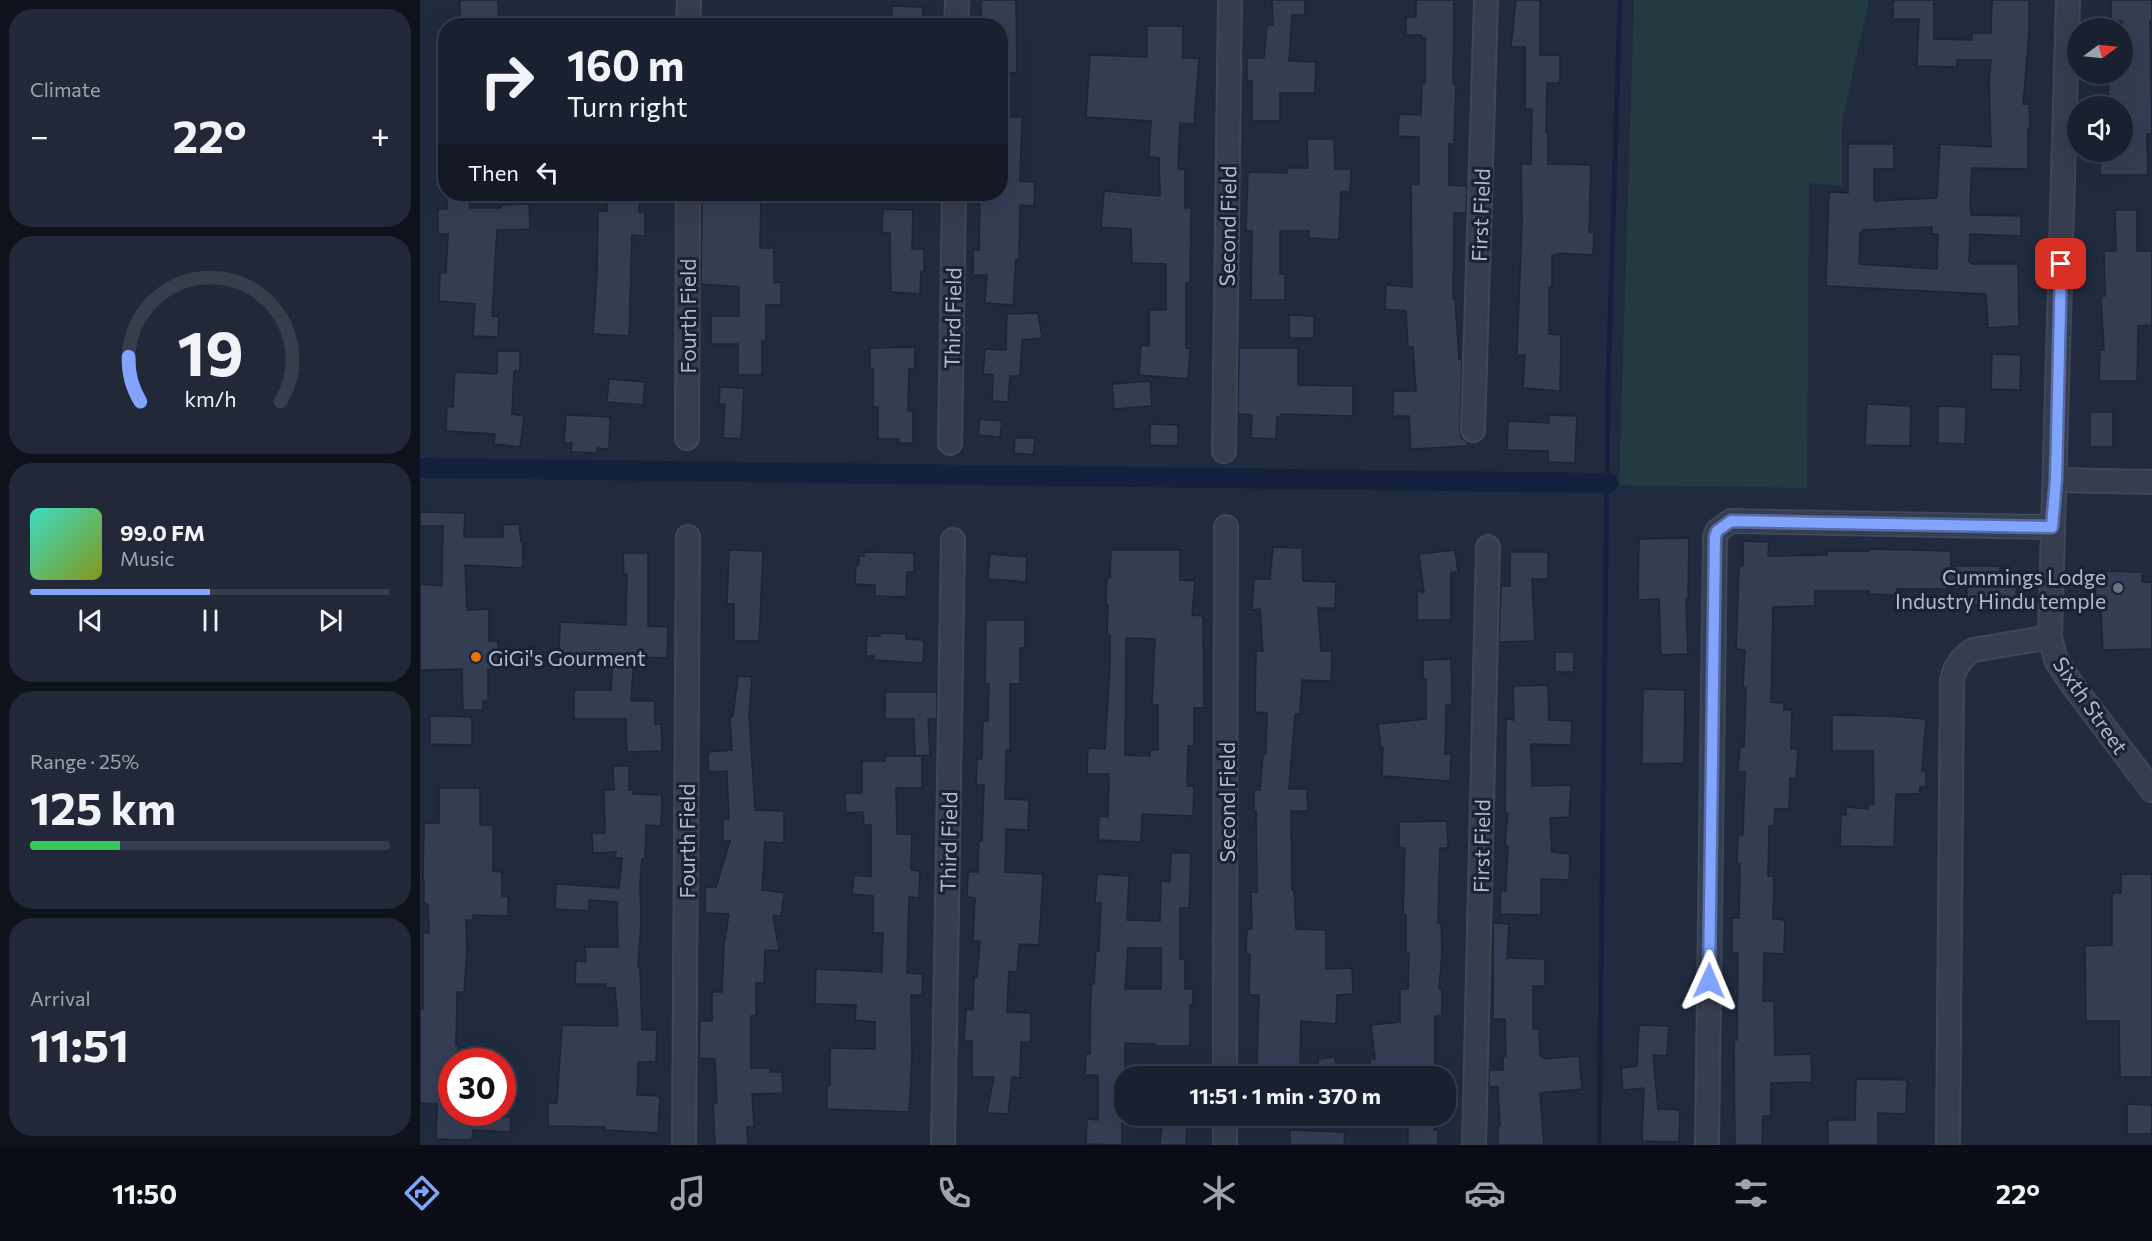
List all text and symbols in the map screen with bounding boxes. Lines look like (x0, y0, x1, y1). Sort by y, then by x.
north arrow (2067, 18, 2133, 84)
map controls (2067, 18, 2133, 162)
text: 160 m (567, 38, 685, 90)
icon: right (468, 42, 546, 120)
text: Climate (30, 77, 100, 101)
text: Turn right (567, 90, 687, 123)
button: sound (2067, 96, 2133, 162)
text: 22° (173, 107, 247, 162)
text: − (30, 114, 49, 155)
text: + (371, 114, 390, 155)
icon: left (531, 156, 564, 189)
text: Then (468, 159, 519, 186)
street label: Second Field (1213, 166, 1241, 286)
street label: First Field (1466, 168, 1494, 262)
pin (2035, 238, 2086, 289)
icon: arrive (2044, 247, 2077, 280)
street label: Fourth Field (675, 259, 700, 373)
street label: Third Field (939, 267, 965, 369)
text: 19 (177, 313, 243, 389)
text: km/h (184, 386, 236, 412)
text: 99.0 FM (120, 519, 205, 546)
text: Music (120, 546, 174, 570)
place label: Cummings Lodge Industry Hindu temple (1895, 564, 2106, 613)
marker: Cummings Lodge Industry Hindu temple (2111, 581, 2125, 595)
icon: previous (74, 604, 107, 637)
icon: pause (194, 604, 227, 637)
icon: next (314, 604, 347, 637)
place label: GiGi's Gourment (488, 645, 646, 670)
marker: GiGi's Gourment (469, 650, 483, 664)
street label: Sixth Street (2048, 652, 2134, 758)
street label: Second Field (1214, 742, 1239, 862)
text: Range · 25% (30, 749, 139, 773)
text: 125 km (30, 779, 176, 834)
street label: Fourth Field (674, 784, 699, 898)
street label: Third Field (935, 791, 961, 893)
street label: First Field (1468, 799, 1494, 893)
position arrow (1677, 949, 1741, 1013)
text: Arrival (30, 986, 91, 1010)
text: 11:51 (30, 1016, 129, 1071)
speed limit sign: 30 (438, 1048, 516, 1126)
text: 11:51 · 1 min · 370 m (1189, 1082, 1381, 1109)
icon: directions (401, 1172, 443, 1214)
icon: music (667, 1172, 709, 1214)
icon: phone (933, 1172, 975, 1214)
icon: climate (1198, 1172, 1240, 1214)
icon: car (1464, 1172, 1506, 1214)
icon: filters (1730, 1172, 1772, 1214)
text: 11:50 (112, 1177, 177, 1210)
text: 22° (1996, 1177, 2040, 1210)

